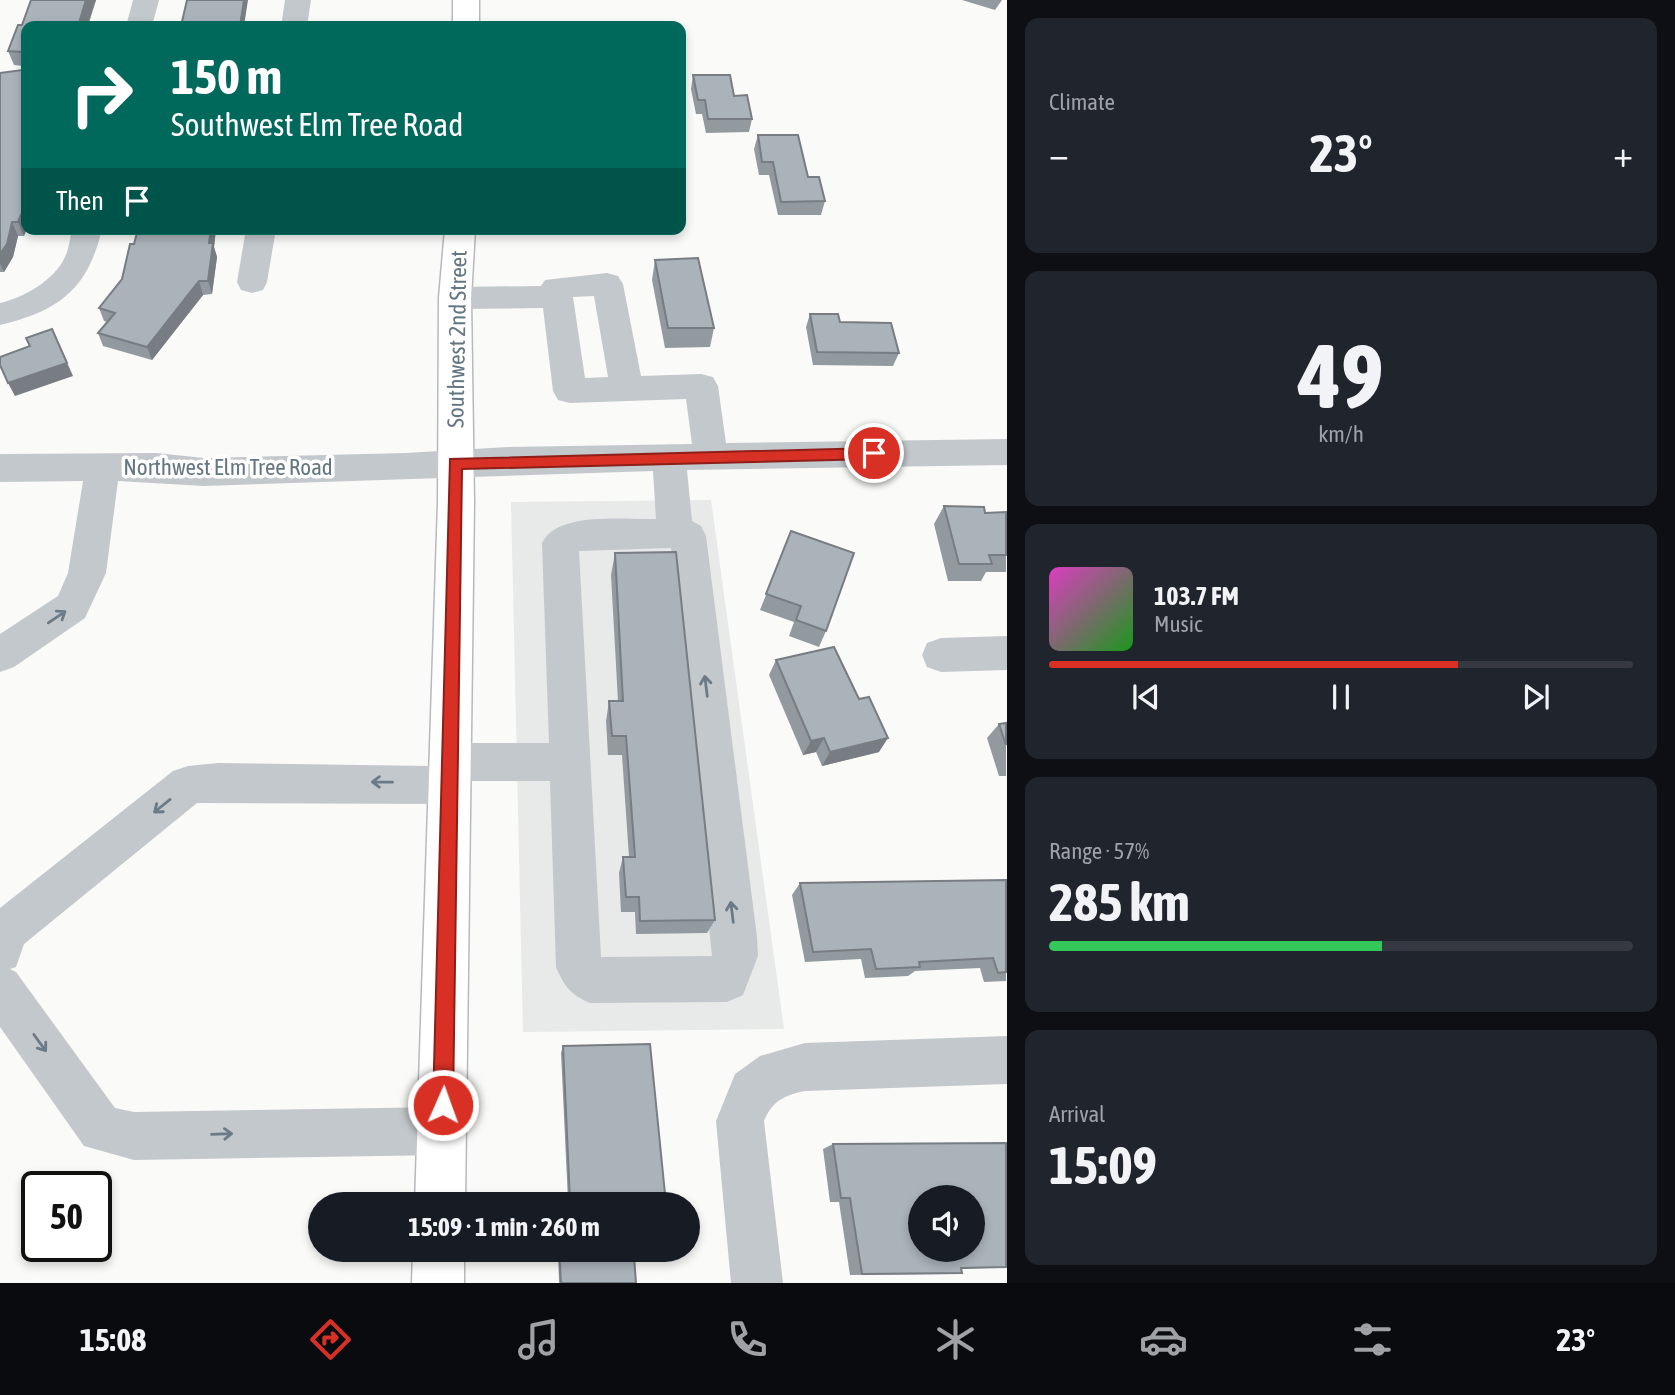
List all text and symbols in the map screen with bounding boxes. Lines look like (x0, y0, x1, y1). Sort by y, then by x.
text: 150 m (171, 48, 282, 104)
icon: right (56, 49, 147, 140)
text: Climate (1049, 89, 1115, 115)
text: Southwest Elm Tree Road (171, 106, 463, 143)
text: 23° (1309, 123, 1373, 183)
text: − (1049, 132, 1069, 175)
text: + (1613, 132, 1633, 175)
icon: arrive (118, 182, 156, 220)
text: Then (56, 186, 104, 216)
street label: Southwest 2nd Street (442, 250, 472, 428)
text: 49 (1298, 323, 1384, 427)
text: km/h (1318, 421, 1364, 447)
pin (844, 423, 904, 483)
icon: arrive (855, 434, 893, 472)
street label: Northwest Elm Tree Road (123, 454, 333, 480)
text: 103.7 FM (1154, 581, 1239, 611)
one-way arrow (47, 609, 66, 624)
text: Music (1154, 611, 1202, 637)
one-way arrow (699, 675, 712, 698)
icon: previous (1127, 678, 1165, 716)
icon: pause (1322, 678, 1360, 716)
icon: next (1517, 678, 1555, 716)
one-way arrow (371, 775, 394, 789)
one-way arrow (153, 798, 171, 813)
text: Range · 57% (1049, 838, 1149, 864)
text: 285 km (1049, 872, 1190, 932)
one-way arrow (726, 901, 739, 924)
one-way arrow (33, 1033, 47, 1052)
position arrow (406, 1068, 480, 1142)
text: Arrival (1049, 1101, 1105, 1127)
one-way arrow (211, 1127, 234, 1141)
text: 15:09 (1049, 1135, 1157, 1195)
speed limit sign: 50 (21, 1171, 112, 1262)
map controls (908, 1185, 985, 1262)
button: sound (908, 1185, 985, 1262)
text: 15:09 · 1 min · 260 m (408, 1212, 600, 1242)
icon: directions (306, 1315, 355, 1364)
icon: music (514, 1315, 563, 1364)
icon: phone (723, 1315, 772, 1364)
icon: climate (931, 1315, 980, 1364)
icon: car (1139, 1315, 1188, 1364)
icon: filters (1348, 1315, 1397, 1364)
text: 15:08 (80, 1321, 146, 1358)
text: 23° (1556, 1321, 1595, 1358)

